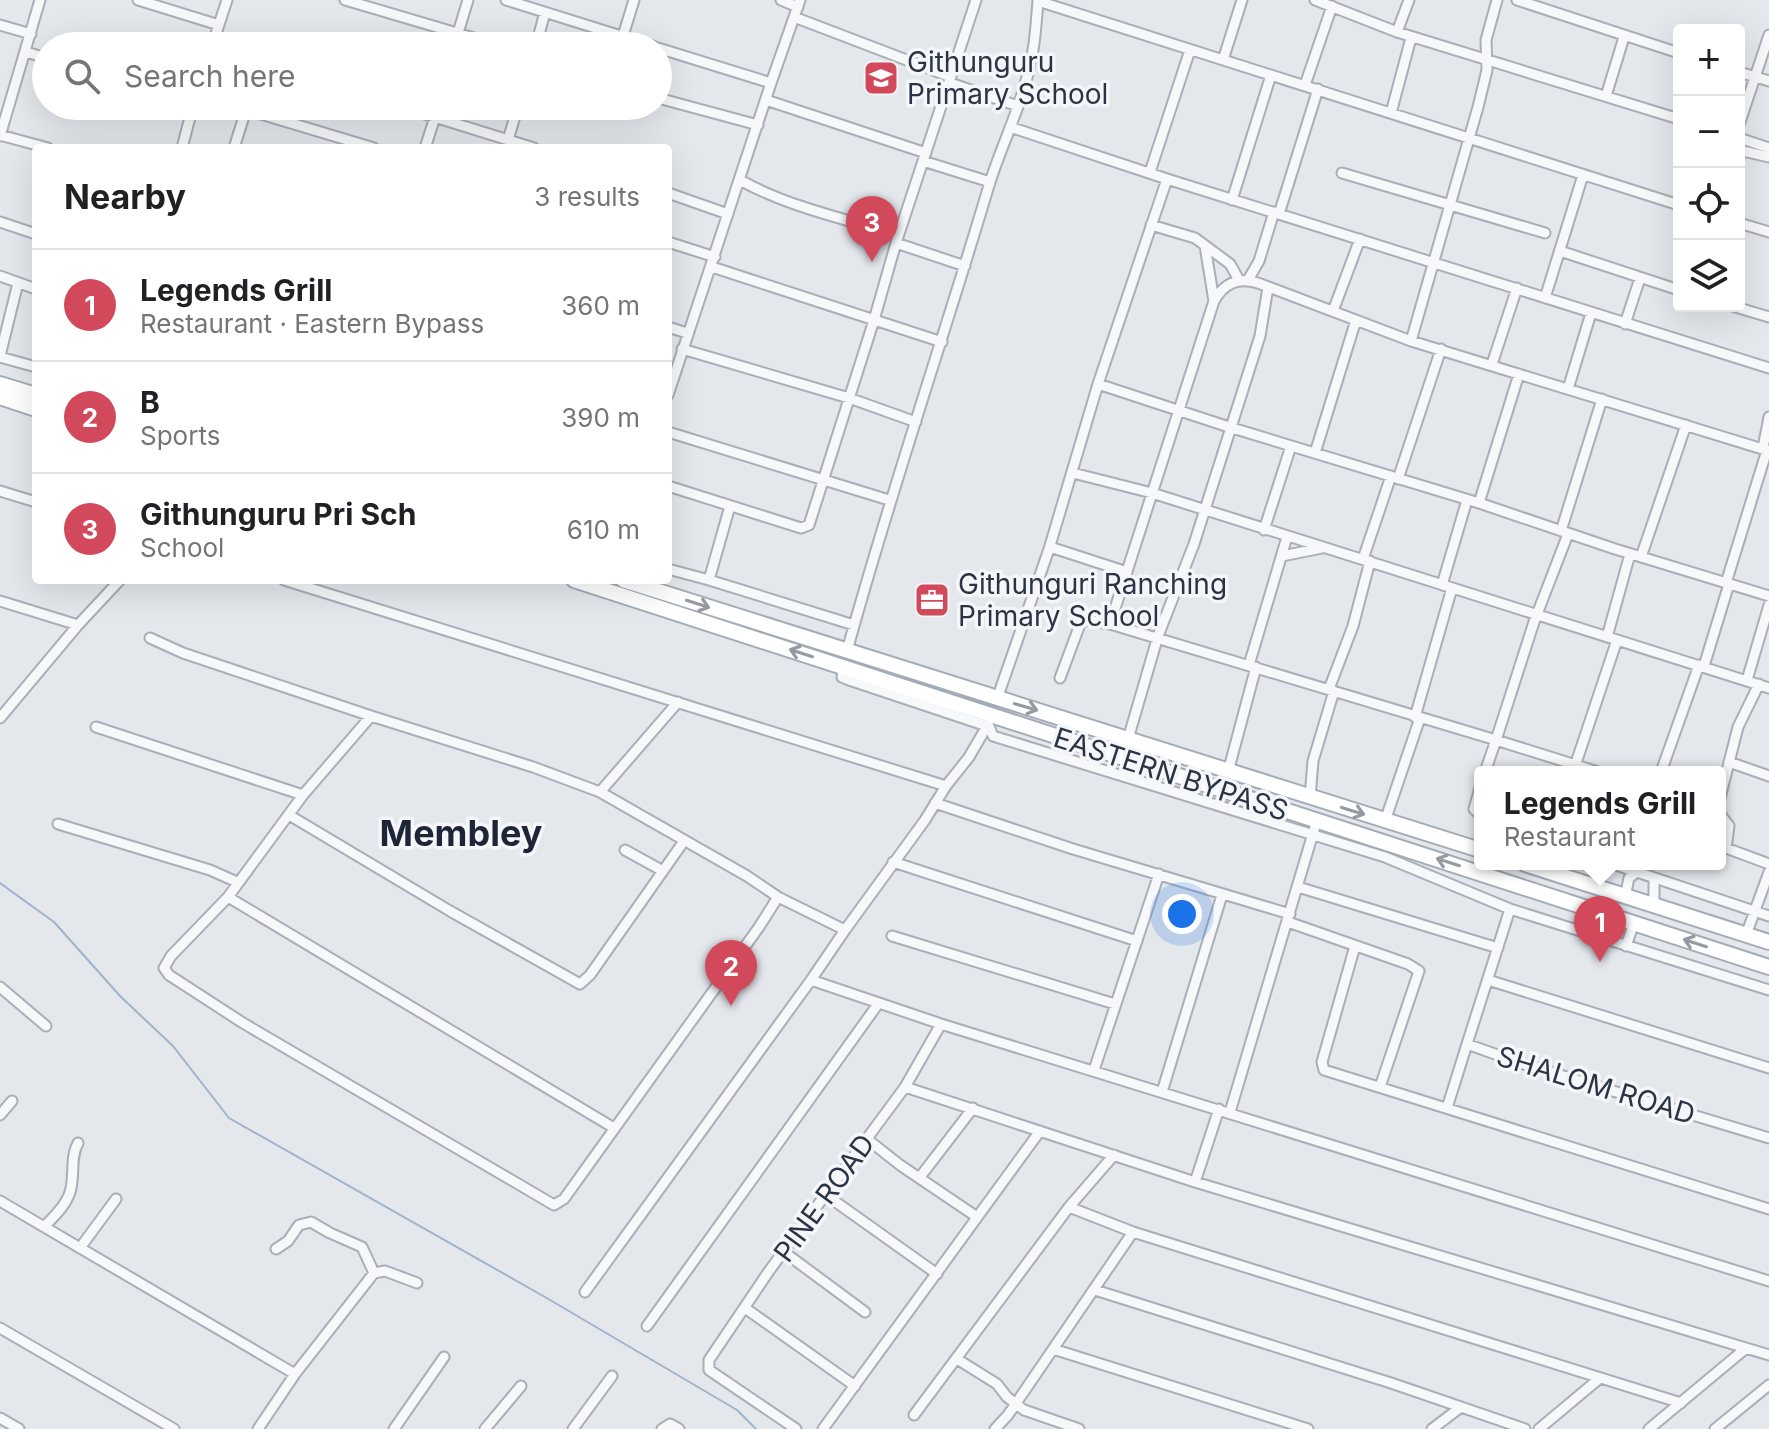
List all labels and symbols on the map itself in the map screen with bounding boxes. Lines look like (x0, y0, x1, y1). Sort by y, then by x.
place label: Githunguru Primary School (907, 45, 1108, 111)
school or university icon: Githunguru Primary School (862, 59, 900, 97)
pin: 3 (846, 196, 898, 262)
place label: Githunguri Ranching Primary School (958, 567, 1227, 633)
office icon: Githunguri Ranching Primary School (913, 581, 951, 619)
one-way arrow (684, 597, 710, 612)
one-way arrow (788, 645, 814, 660)
one-way arrow (1012, 700, 1038, 715)
street label: EASTERN BYPASS (1050, 720, 1292, 828)
one-way arrow (1341, 805, 1366, 820)
district label: Membley (380, 811, 543, 855)
one-way arrow (1435, 854, 1461, 869)
your location (1162, 894, 1202, 934)
pin: 1 (1574, 896, 1626, 962)
one-way arrow (1682, 934, 1707, 949)
pin: 2 (705, 940, 757, 1006)
street label: SHALOM ROAD (1493, 1039, 1699, 1131)
street label: PINE ROAD (766, 1128, 882, 1268)

